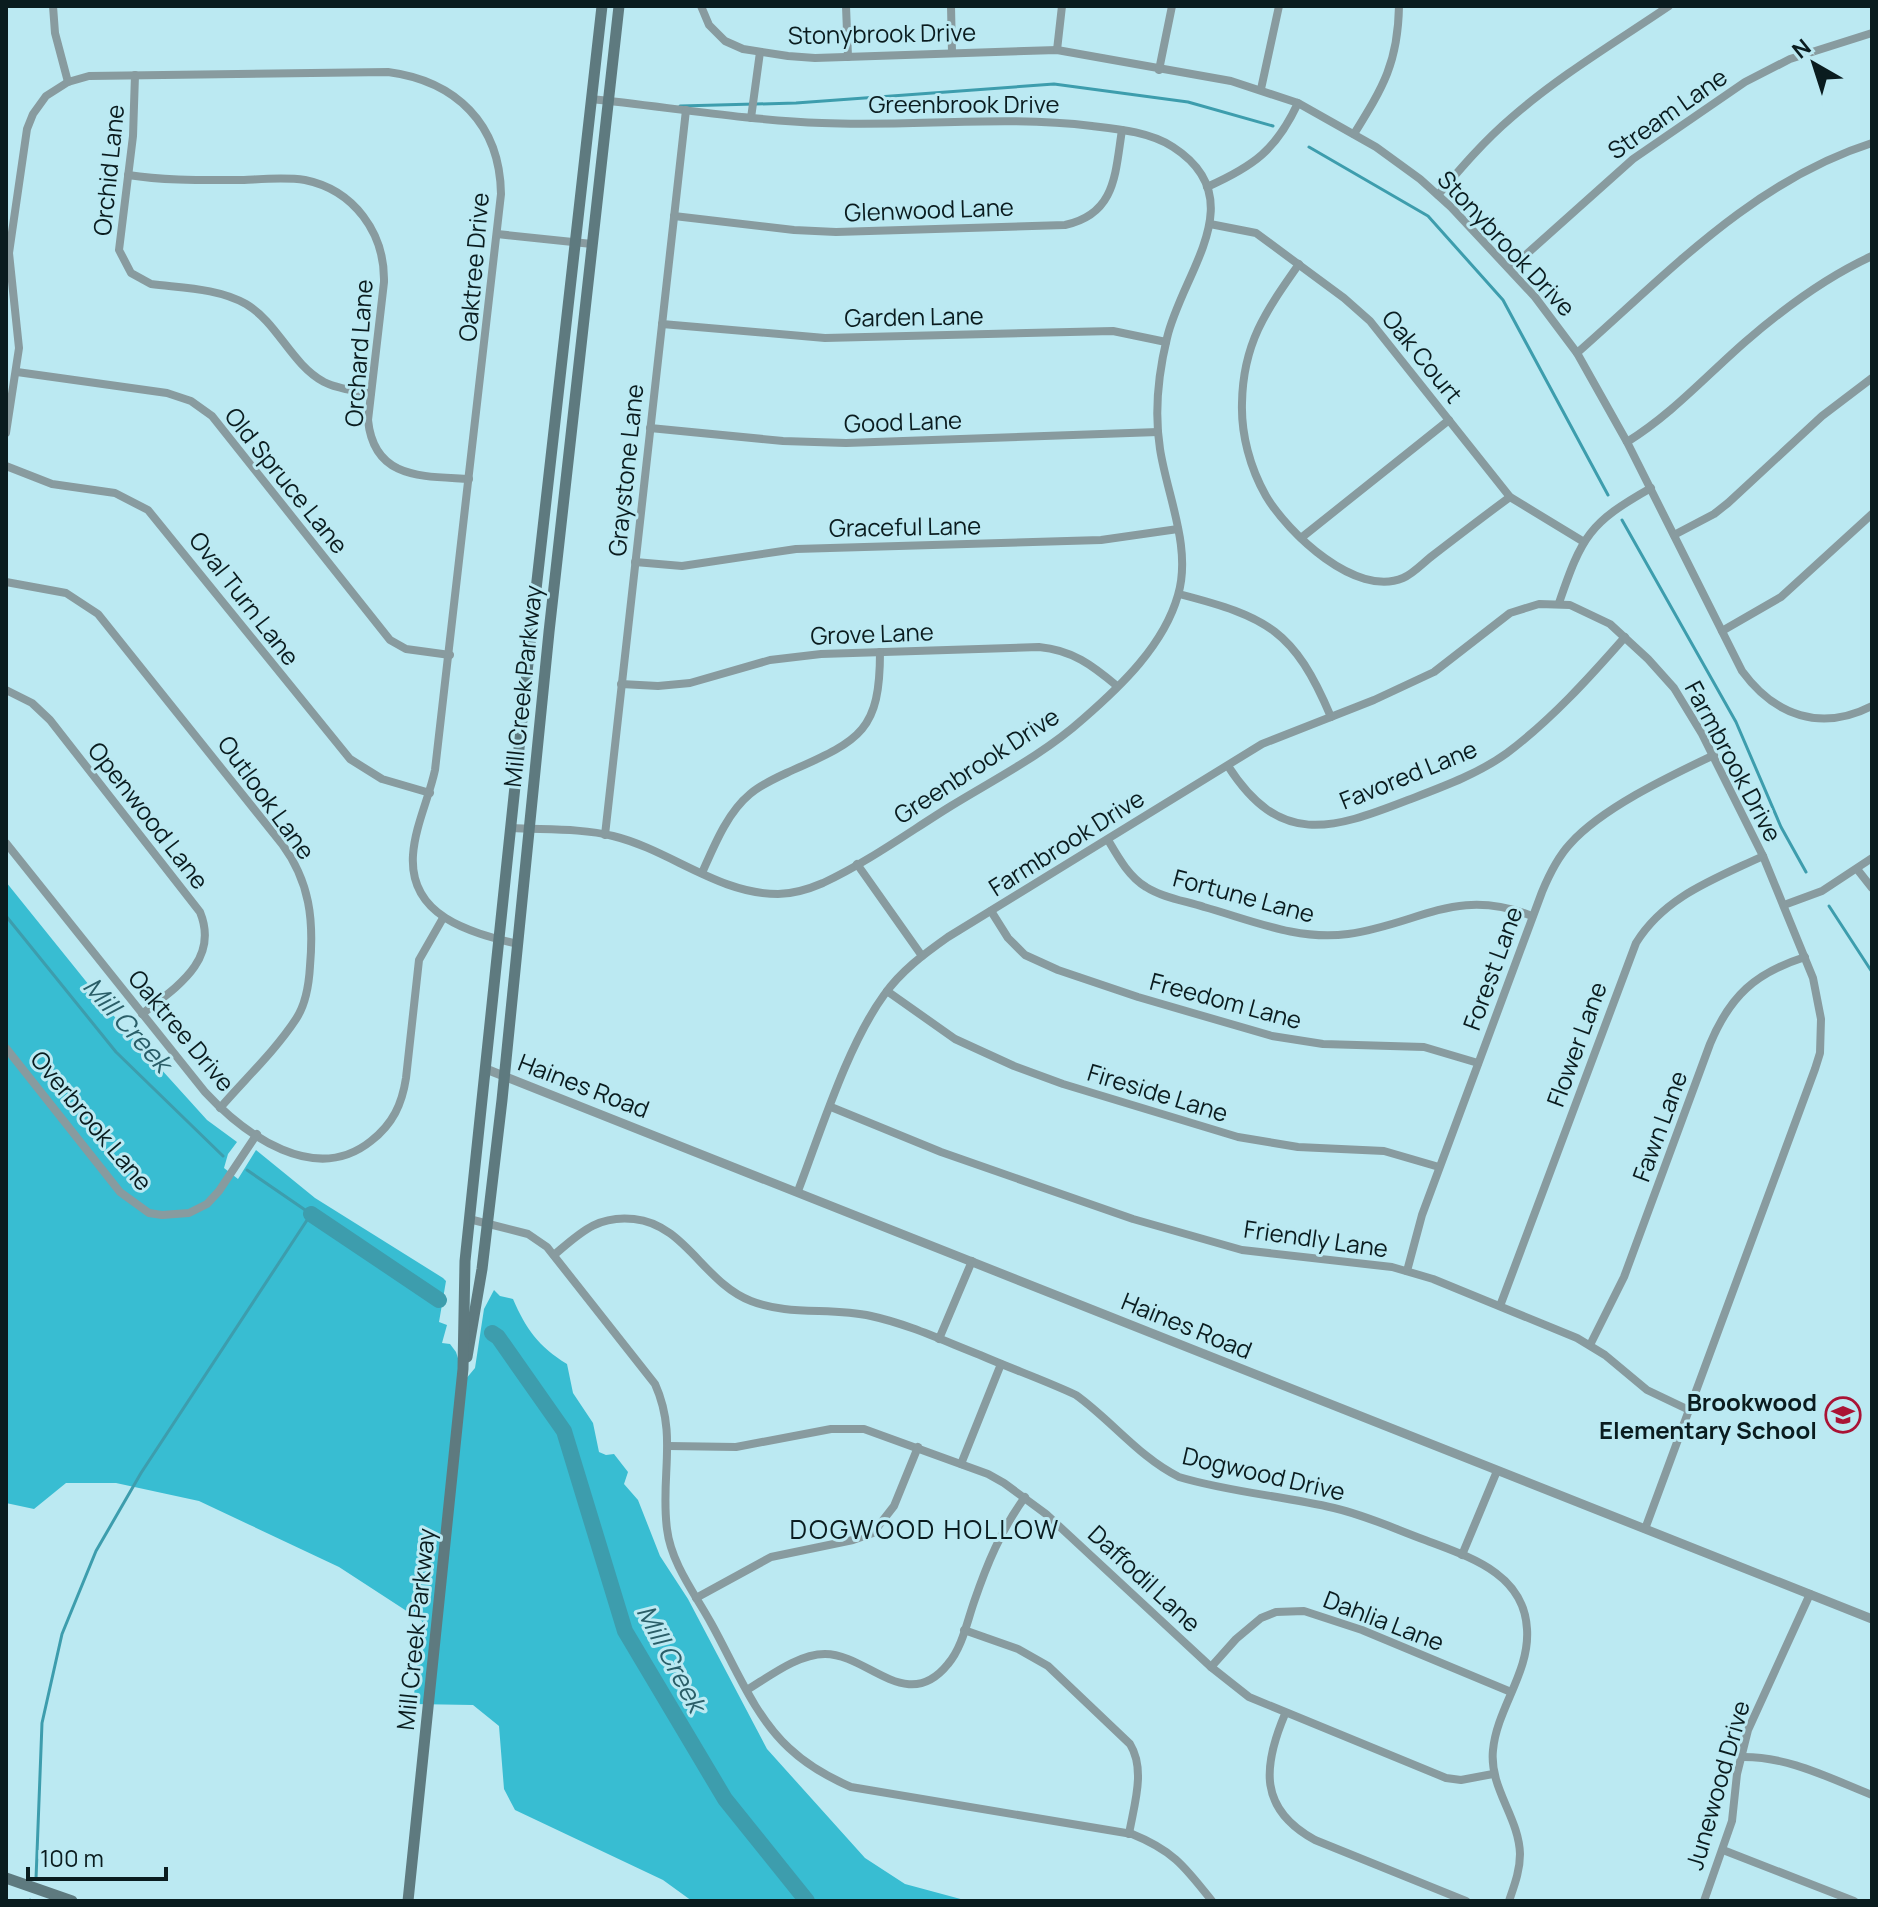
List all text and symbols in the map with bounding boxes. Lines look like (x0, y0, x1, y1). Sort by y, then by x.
street label: Stonybrook Drive (788, 15, 976, 51)
north arrow (1774, 24, 1854, 104)
text: N (1786, 32, 1817, 65)
street label: Stream Lane (1601, 60, 1733, 166)
street label: Greenbrook Drive (868, 87, 1060, 120)
street label: Orchid Lane (85, 103, 131, 237)
street label: Stonybrook Drive (1431, 163, 1583, 323)
street label: Glenwood Lane (844, 190, 1014, 228)
street label: Oaktree Drive (450, 191, 496, 343)
street label: Orchard Lane (336, 278, 380, 428)
street label: Garden Lane (844, 298, 984, 334)
street label: Oak Court (1375, 302, 1471, 410)
street label: Graystone Lane (600, 382, 650, 558)
street label: Old Spruce Lane (218, 400, 356, 560)
street label: Good Lane (843, 402, 963, 440)
street label: Graceful Lane (829, 508, 981, 544)
street label: Oval Turn Lane (182, 524, 308, 672)
street label: Mill Creek Parkway (495, 583, 549, 789)
street label: Grove Lane (810, 614, 934, 652)
street label: Farmbrook Drive (1678, 675, 1790, 847)
street label: Greenbrook Drive (887, 699, 1065, 831)
street label: Outlook Lane (211, 728, 323, 866)
street label: Favored Lane (1334, 731, 1482, 817)
street label: Openwood Lane (81, 734, 217, 896)
street label: Farmbrook Drive (982, 781, 1150, 903)
street label: Fortune Lane (1170, 860, 1318, 930)
street label: Forest Lane (1454, 902, 1530, 1034)
street label: Oaktree Drive (121, 962, 243, 1098)
street label: Freedom Lane (1146, 964, 1306, 1036)
water label: Mill Creek (76, 969, 183, 1082)
street label: Flower Lane (1538, 977, 1614, 1111)
street label: Overbrook Lane (24, 1043, 160, 1197)
street label: Haines Road (514, 1045, 654, 1125)
street label: Fireside Lane (1084, 1055, 1232, 1129)
street label: Fawn Lane (1624, 1066, 1694, 1186)
street label: Friendly Lane (1242, 1212, 1390, 1264)
street label: Haines Road (1117, 1284, 1257, 1366)
place label: Brookwood Elementary School (1599, 1385, 1817, 1446)
school or university icon: Brookwood Elementary School (1824, 1396, 1862, 1434)
street label: Dogwood Drive (1179, 1438, 1349, 1508)
district label: DOGWOOD HOLLOW (790, 1511, 1060, 1547)
street label: Daffodil Lane (1081, 1517, 1209, 1639)
street label: Mill Creek Parkway (388, 1526, 442, 1732)
street label: Dahlia Lane (1319, 1582, 1449, 1658)
water label: Mill Creek (629, 1598, 717, 1721)
street label: Junewood Drive (1677, 1697, 1757, 1873)
scale bar (28, 1831, 166, 1881)
text: 100 m (40, 1841, 104, 1874)

